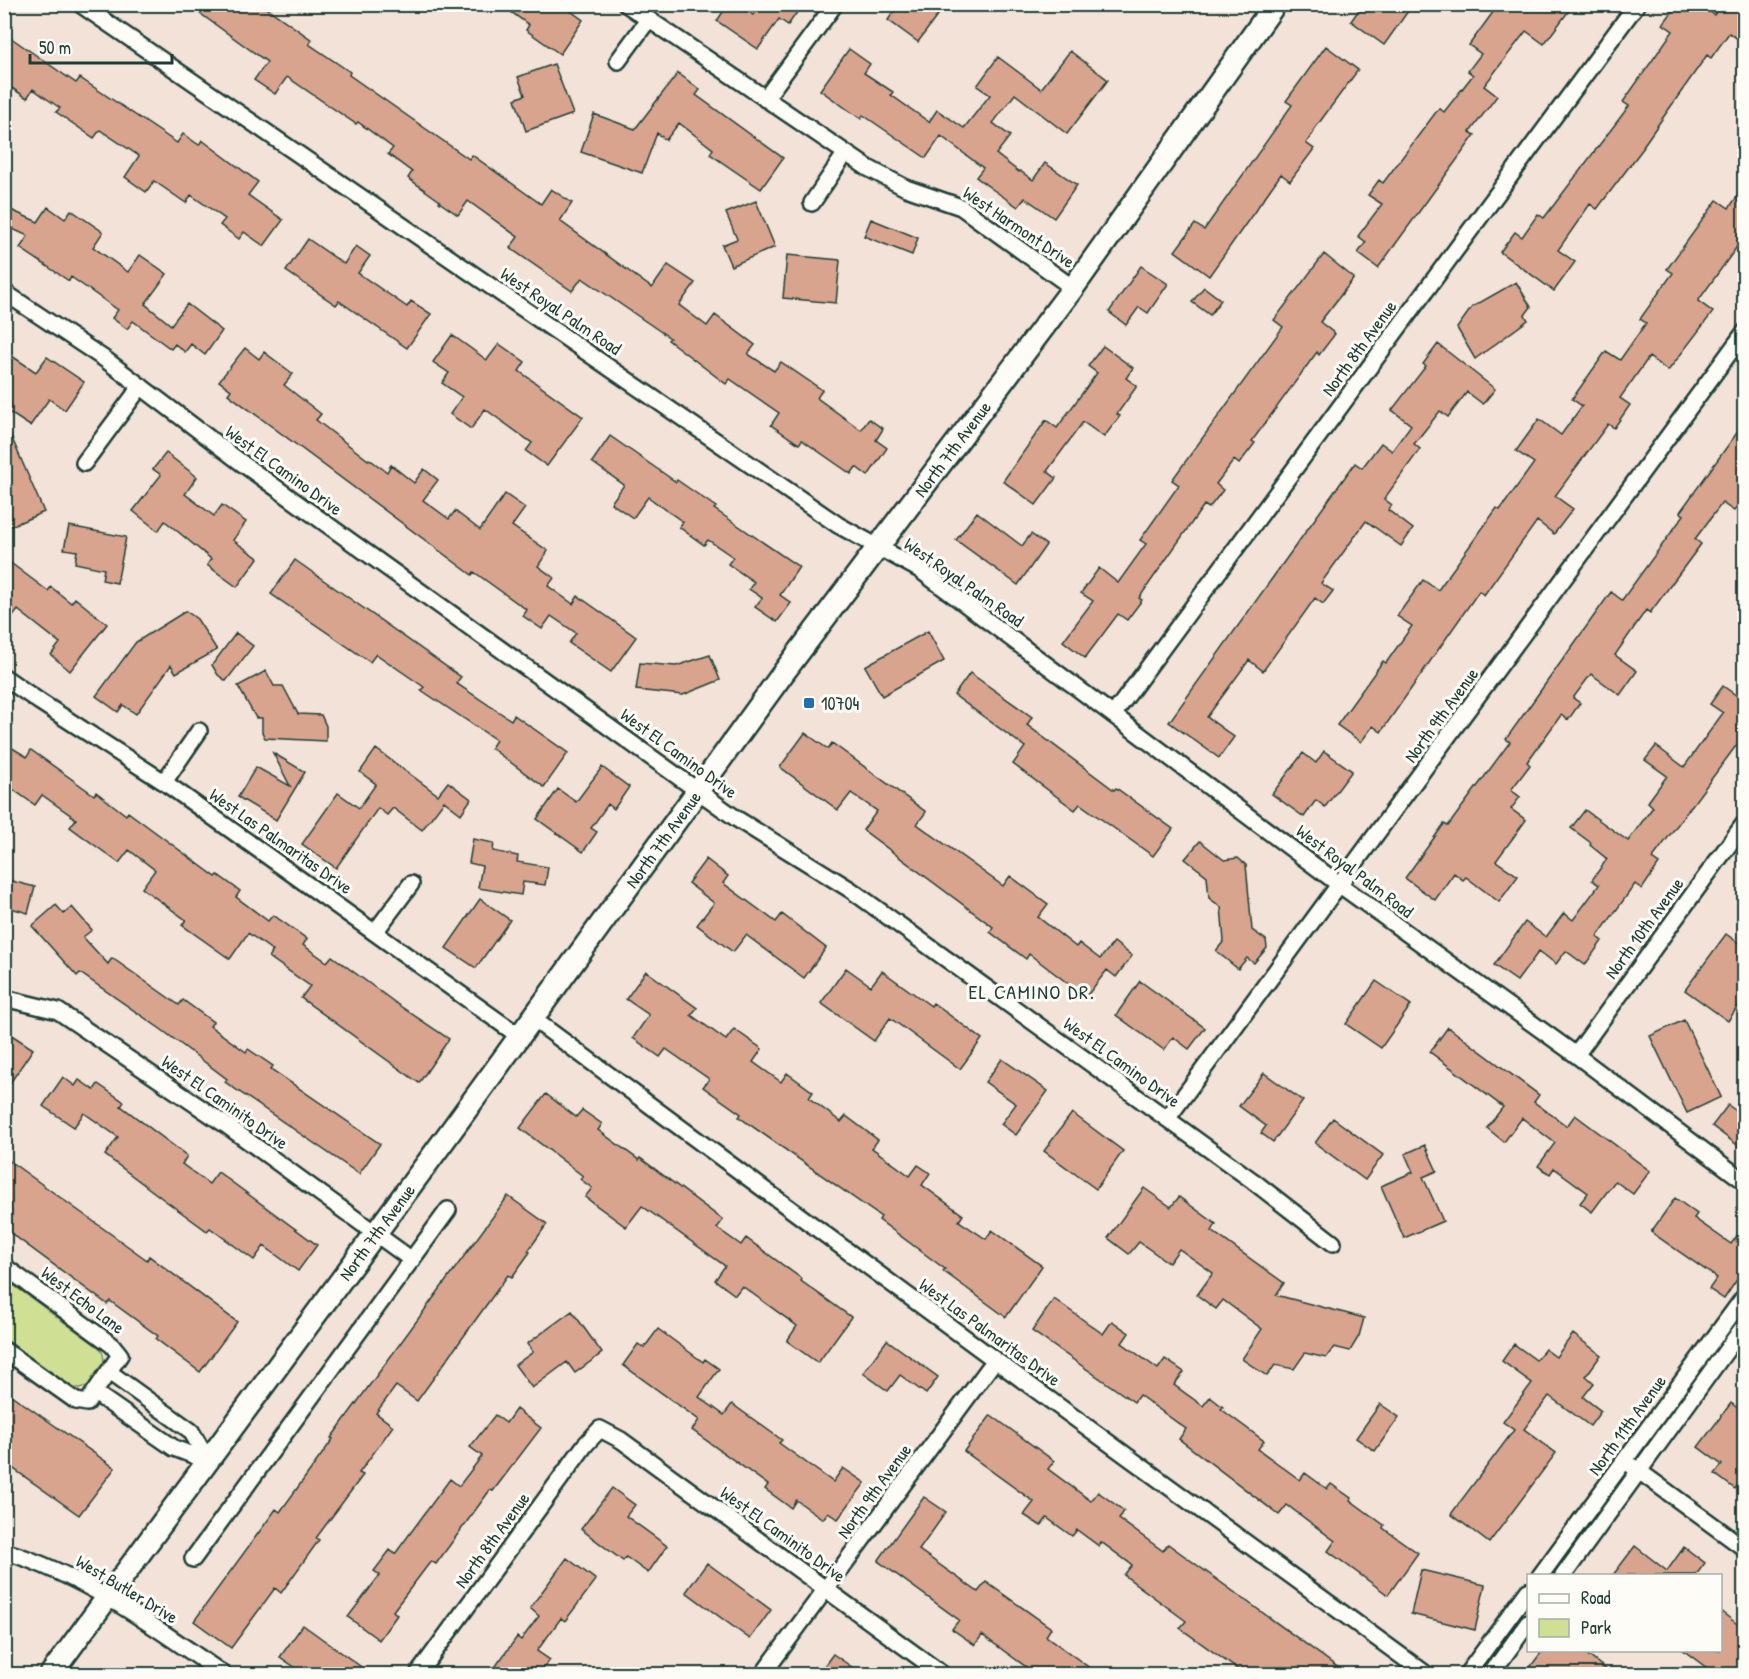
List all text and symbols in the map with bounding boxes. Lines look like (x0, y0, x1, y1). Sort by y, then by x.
scale bar (30, 27, 172, 65)
text: 50 m (39, 35, 71, 60)
street label: West Harmont Drive (958, 180, 1080, 274)
street label: West Royal Palm Road (496, 261, 626, 361)
street label: North 8th Avenue (1316, 295, 1402, 401)
street label: North 7th Avenue (908, 396, 996, 502)
street label: West El Camino Drive (220, 419, 348, 521)
street label: West Royal Palm Road (899, 531, 1029, 633)
street label: North 9th Avenue (1398, 662, 1484, 768)
place label: 10704 (821, 691, 860, 716)
marker: 10704 (802, 696, 816, 710)
street label: West El Camino Drive (615, 702, 743, 804)
street label: West Las Palmaritas Drive (204, 782, 358, 900)
street label: North 7th Avenue (619, 786, 706, 893)
street label: West Royal Palm Road (1291, 819, 1419, 923)
street label: North 10th Avenue (1599, 872, 1689, 984)
district label: EL CAMINO DR. (969, 978, 1095, 1005)
street label: West El Camino Drive (1058, 1011, 1186, 1113)
street label: West El Caminito Drive (157, 1049, 293, 1155)
street label: North 7th Avenue (333, 1179, 420, 1285)
street label: West Echo Lane (36, 1260, 130, 1340)
street label: West Las Palmaritas Drive (914, 1272, 1066, 1392)
street label: North 11th Avenue (1582, 1370, 1672, 1480)
street label: North 9th Avenue (831, 1438, 917, 1544)
street label: West El Caminito Drive (715, 1480, 851, 1588)
street label: North 8th Avenue (449, 1487, 535, 1593)
street label: West Butler Drive (71, 1549, 183, 1629)
legend (1527, 1574, 1722, 1652)
text: Road (1581, 1585, 1611, 1610)
text: Park (1581, 1615, 1612, 1640)

